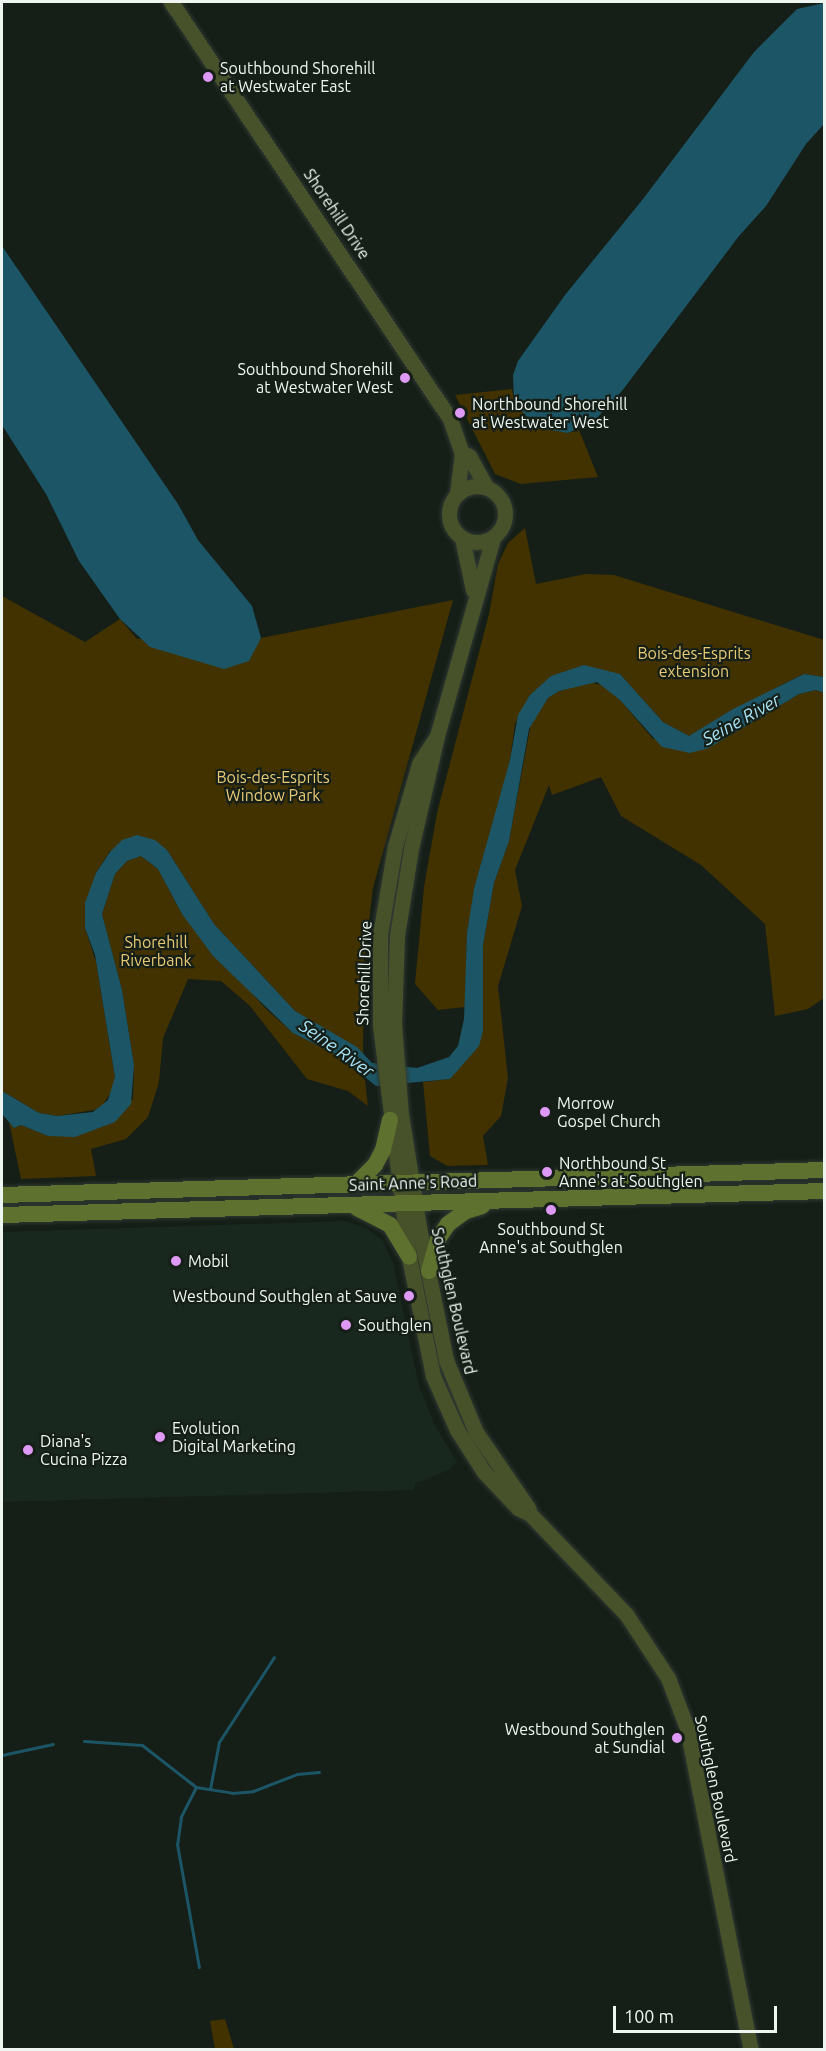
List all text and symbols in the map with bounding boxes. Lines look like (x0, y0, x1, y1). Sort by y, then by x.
place label: Southbound Shorehill at Westwater East (220, 58, 375, 96)
marker: Southbound Shorehill at Westwater East (201, 70, 215, 84)
street label: Shorehill Drive (300, 165, 374, 263)
place label: Southbound Shorehill at Westwater West (238, 359, 393, 397)
marker: Southbound Shorehill at Westwater West (398, 371, 412, 385)
place label: Northbound Shorehill at Westwater West (472, 394, 627, 432)
marker: Northbound Shorehill at Westwater West (453, 406, 467, 420)
park label: Bois-des-Esprits extension (637, 643, 751, 681)
water label: Seine River (698, 689, 784, 749)
park label: Bois-des-Esprits Window Park (216, 767, 330, 805)
street label: Shorehill Drive (353, 920, 375, 1026)
park label: Shorehill Riverbank (120, 932, 192, 970)
water label: Seine River (296, 1015, 378, 1081)
place label: Morrow Gospel Church (557, 1093, 661, 1131)
marker: Morrow Gospel Church (538, 1105, 552, 1119)
place label: Northbound St Anne's at Southglen (559, 1153, 703, 1191)
marker: Northbound St Anne's at Southglen (540, 1165, 554, 1179)
street label: Saint Anne's Road (349, 1171, 477, 1195)
marker: Southbound St Anne's at Southglen (544, 1203, 558, 1217)
place label: Southbound St Anne's at Southglen (479, 1219, 623, 1257)
street label: Southglen Boulevard (428, 1226, 480, 1376)
place label: Mobil (188, 1251, 229, 1271)
marker: Mobil (169, 1254, 183, 1268)
place label: Westbound Southglen at Sauve (173, 1286, 397, 1306)
marker: Westbound Southglen at Sauve (402, 1289, 416, 1303)
place label: Southglen (358, 1315, 432, 1335)
marker: Southglen (339, 1318, 353, 1332)
place label: Evolution Digital Marketing (172, 1418, 296, 1456)
marker: Evolution Digital Marketing (153, 1430, 167, 1444)
place label: Diana's Cucina Pizza (40, 1431, 128, 1469)
marker: Diana's Cucina Pizza (21, 1443, 35, 1457)
street label: Southglen Boulevard (691, 1713, 741, 1865)
place label: Westbound Southglen at Sundial (505, 1719, 665, 1757)
marker: Westbound Southglen at Sundial (670, 1731, 684, 1745)
scale bar (616, 1994, 780, 2032)
text: 100 m (624, 2006, 674, 2026)

